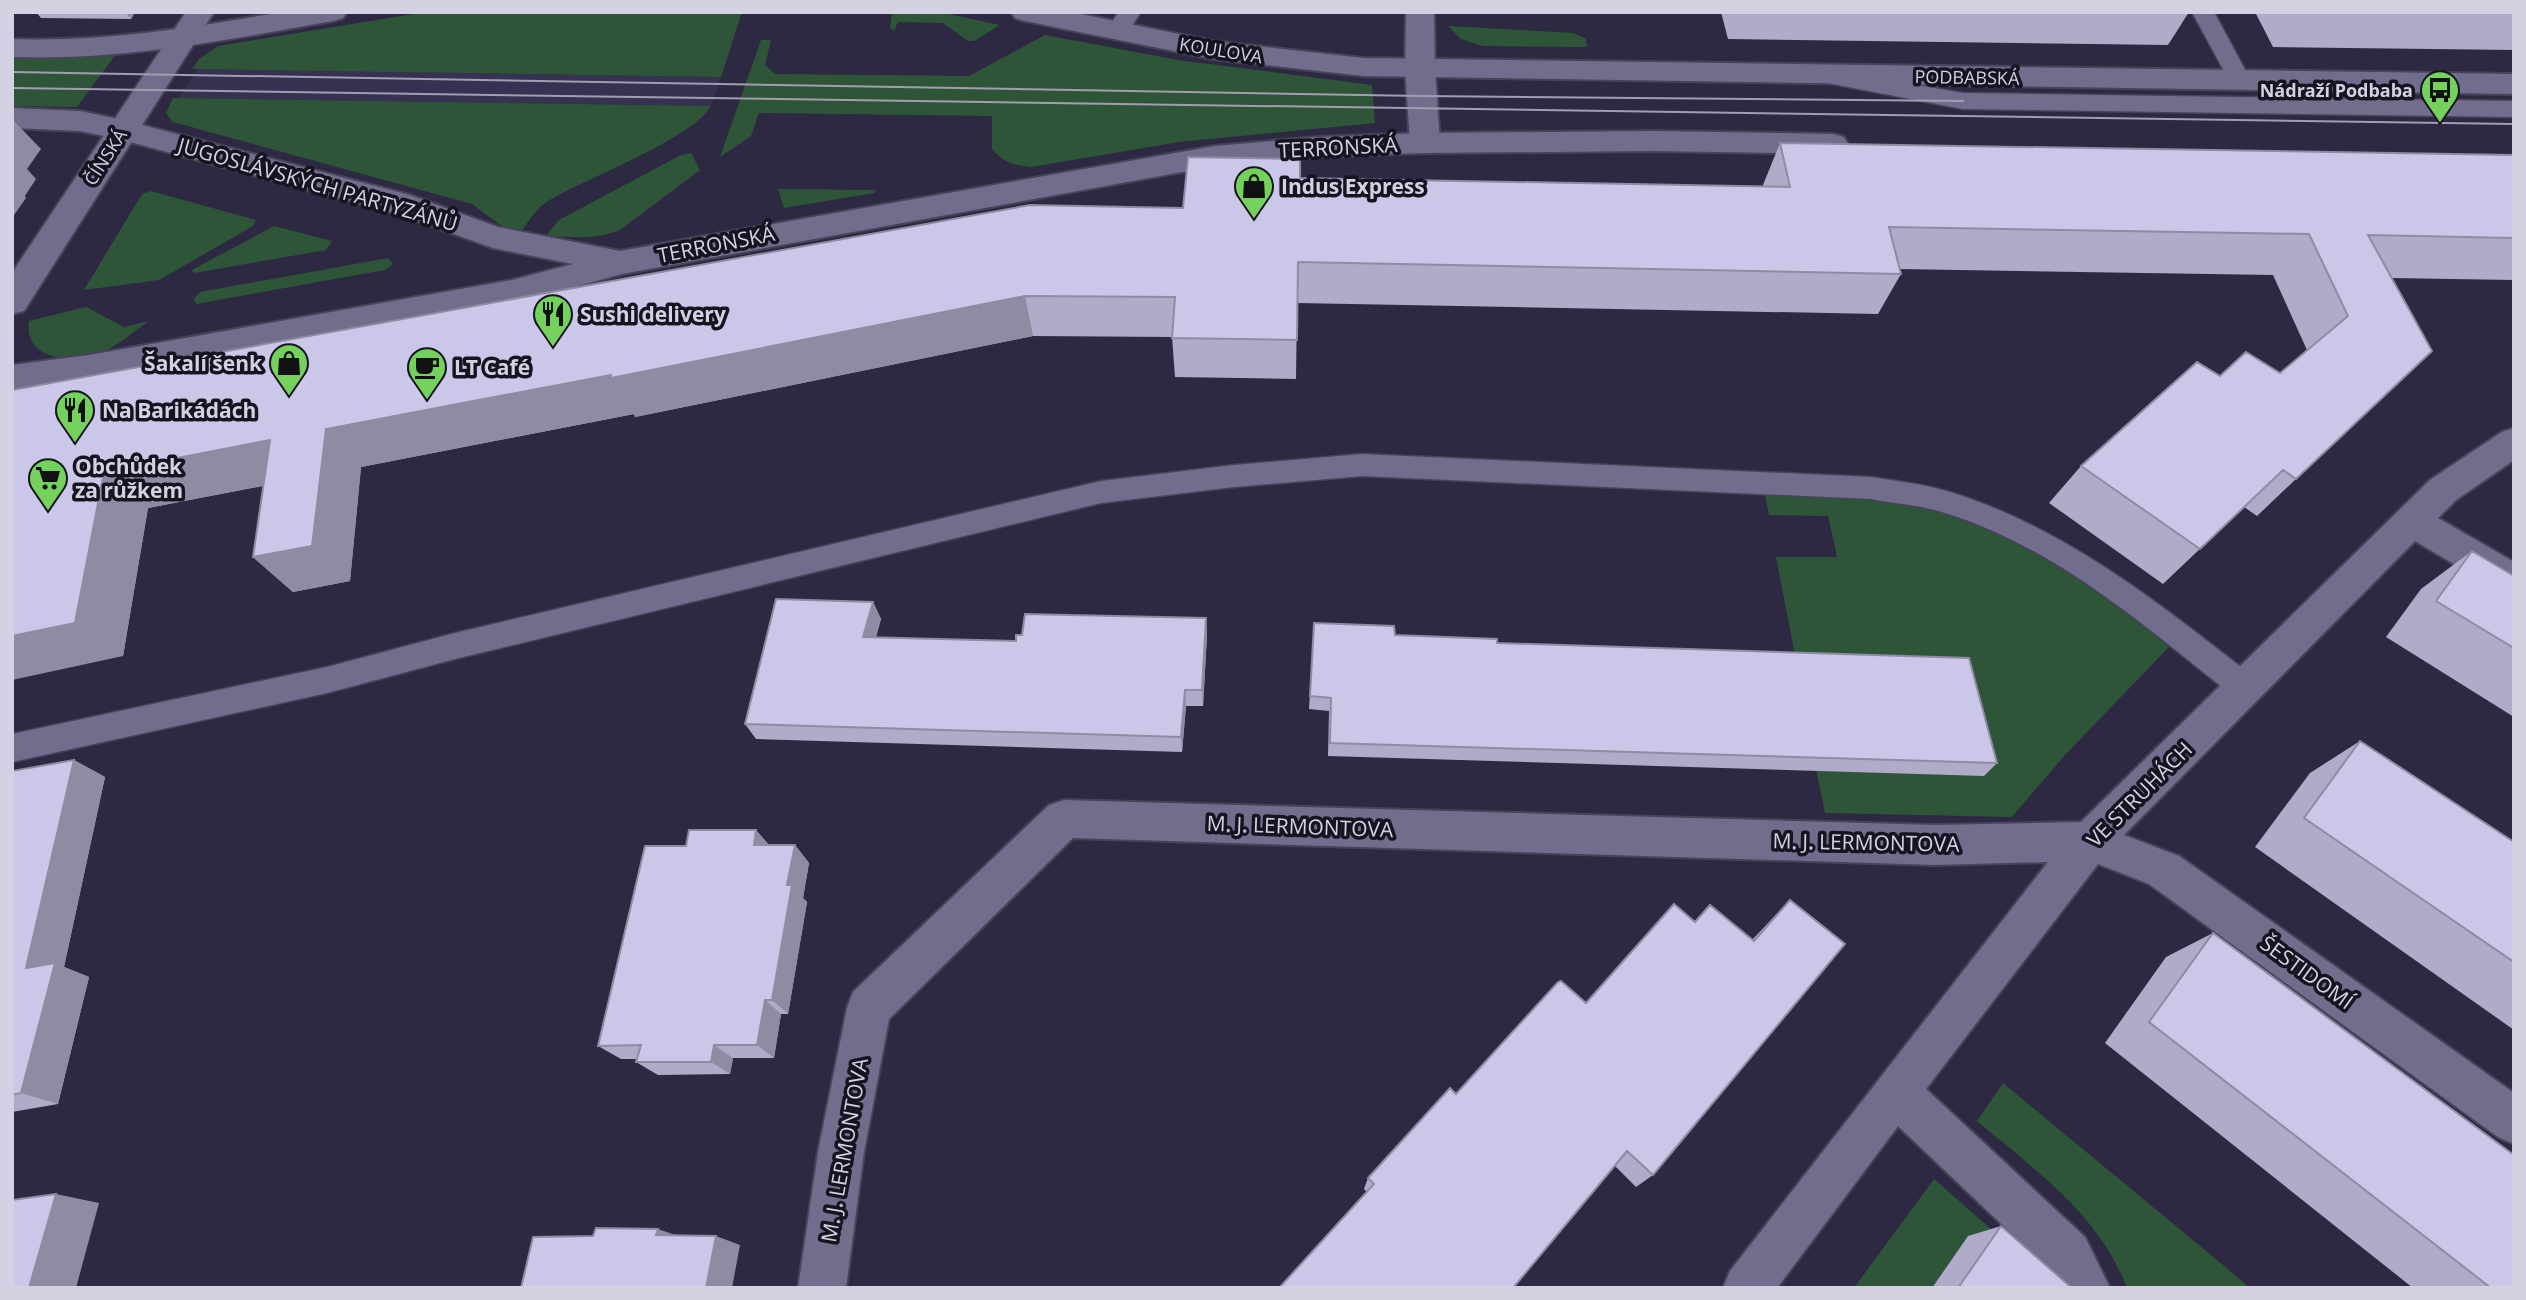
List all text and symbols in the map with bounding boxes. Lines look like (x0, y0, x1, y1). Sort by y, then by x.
street label: KOULOVA (1178, 32, 1265, 68)
street label: PODBABSKÁ (1914, 64, 2020, 90)
bus stop icon: Nádraží Podbaba (2419, 69, 2461, 124)
place label: Nádraží Podbaba (2260, 78, 2413, 102)
street label: ČÍNSKÁ (78, 124, 132, 190)
street label: JUGOSLÁVSKÝCH PARTYZÁNŮ (173, 130, 461, 237)
street label: TERRONSKÁ (1278, 130, 1399, 164)
shop icon: Indus Express (1233, 165, 1275, 220)
place label: Indus Express (1281, 172, 1425, 200)
street label: TERRONSKÁ (655, 219, 778, 269)
restaurant icon: Sushi delivery (532, 293, 574, 348)
place label: Sushi delivery (580, 300, 726, 328)
shop icon: Šakalí šenk (268, 342, 310, 397)
cafe icon: LT Café (406, 346, 448, 401)
place label: Šakalí šenk (144, 349, 263, 377)
place label: LT Café (454, 353, 530, 381)
restaurant icon: Na Barikádách (54, 389, 96, 444)
place label: Na Barikádách (102, 396, 256, 424)
place label: Obchůdek za růžkem (75, 452, 183, 504)
supermarket icon: Obchůdek za růžkem (27, 457, 69, 512)
street label: VE STRUHÁCH (2080, 735, 2198, 853)
street label: M. J. LERMONTOVA (1206, 809, 1395, 843)
street label: M. J. LERMONTOVA (1772, 826, 1960, 858)
street label: ŠESTIDOMÍ (2255, 929, 2359, 1015)
street label: M. J. LERMONTOVA (814, 1055, 874, 1244)

